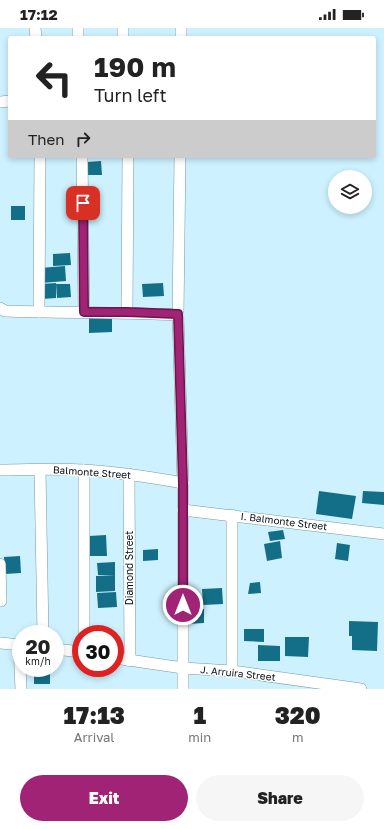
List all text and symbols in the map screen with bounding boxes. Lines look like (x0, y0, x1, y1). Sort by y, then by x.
text: 17:12 (20, 5, 58, 23)
text: 190 m (94, 50, 176, 83)
icon: left (28, 52, 80, 104)
text: Turn left (94, 84, 167, 106)
icon: right (72, 128, 94, 150)
text: Then (28, 130, 64, 148)
map controls (328, 170, 372, 214)
button: layers (328, 170, 372, 214)
pin (66, 186, 100, 220)
icon: arrive (72, 192, 94, 214)
street label: Balmonte Street (52, 463, 132, 481)
street label: I. Balmonte Street (240, 510, 328, 532)
street label: Diamond Street (123, 531, 135, 605)
position arrow (162, 584, 204, 626)
speed limit sign: 30 (72, 625, 124, 677)
text: 20 (25, 634, 51, 658)
text: km/h (25, 655, 51, 667)
street label: J. Arruira Street (200, 663, 276, 683)
text: 17:13 (63, 700, 125, 729)
text: 1 (193, 700, 206, 729)
text: 320 (275, 700, 321, 729)
text: Arrival (74, 729, 115, 745)
text: min (188, 729, 211, 745)
text: m (292, 729, 303, 745)
button: Exit (20, 775, 188, 821)
button: Share (196, 775, 364, 821)

